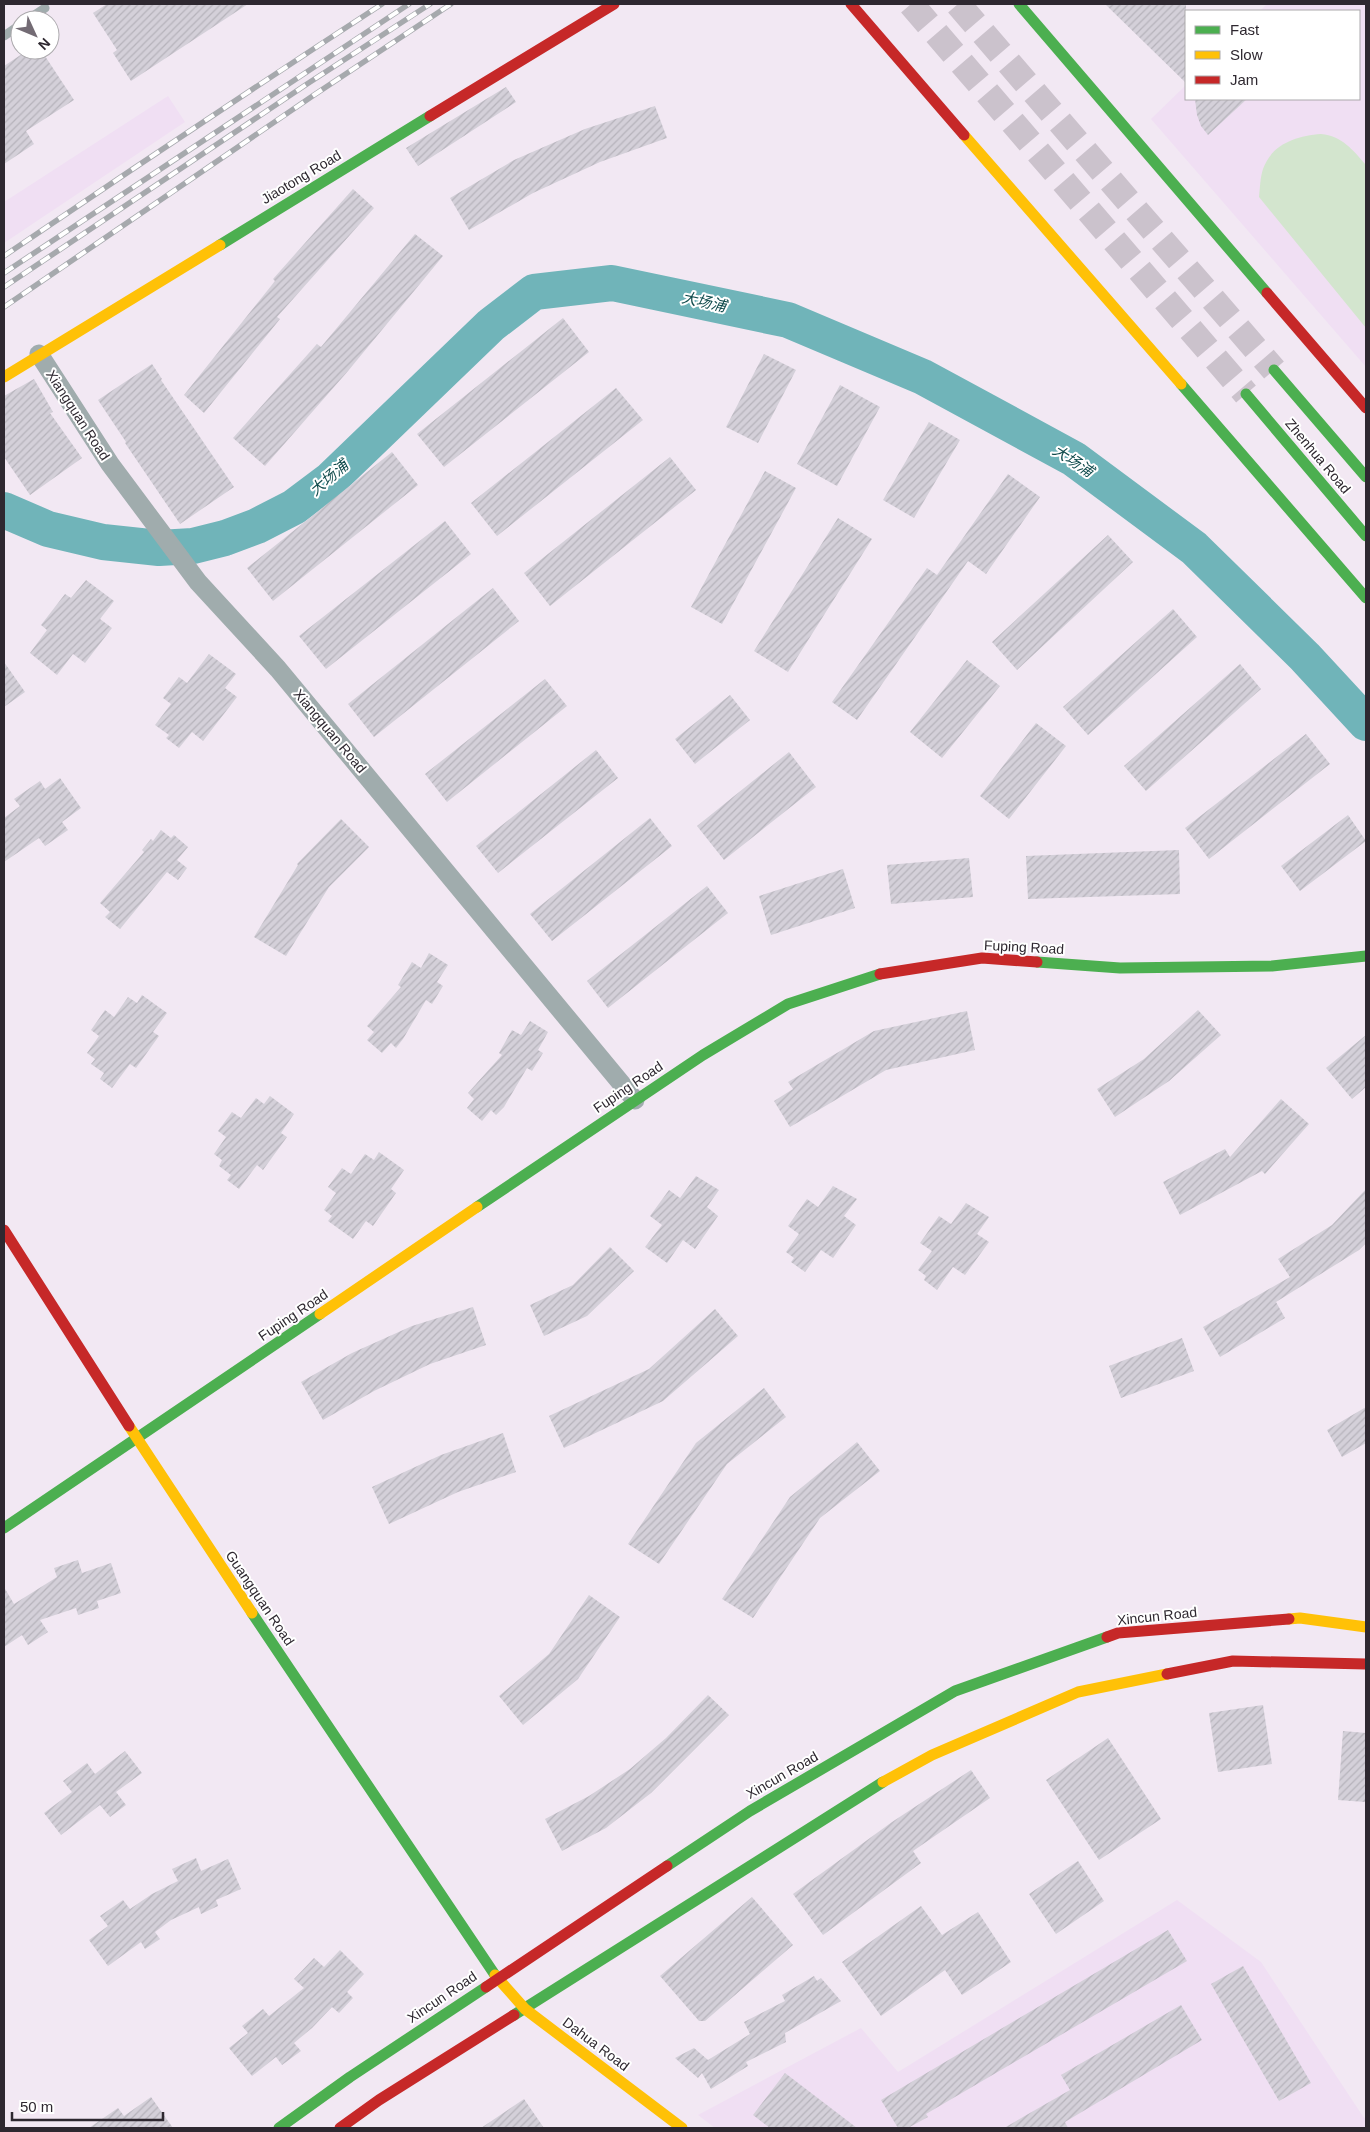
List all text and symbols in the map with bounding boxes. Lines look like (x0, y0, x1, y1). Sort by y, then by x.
north arrow (10, 10, 60, 60)
legend (1185, 10, 1360, 100)
text: Fast (1230, 21, 1260, 38)
text: N (35, 35, 54, 53)
text: Slow (1230, 46, 1263, 63)
text: Jam (1230, 71, 1258, 88)
street label: Jiaotong Road (258, 147, 344, 207)
water label: 大场浦 (680, 289, 730, 315)
street label: Xiangquan Road (43, 367, 113, 463)
street label: Zhenhua Road (1282, 415, 1354, 497)
water label: 大场浦 (1050, 441, 1098, 481)
water label: 大场浦 (306, 455, 353, 499)
street label: Xiangquan Road (290, 686, 370, 776)
street label: Fuping Road (984, 937, 1064, 957)
street label: Fuping Road (590, 1058, 666, 1116)
street label: Fuping Road (255, 1286, 331, 1344)
street label: Guangquan Road (222, 1548, 298, 1648)
street label: Xincun Road (1116, 1604, 1198, 1628)
street label: Xincun Road (743, 1748, 821, 1802)
street label: Xincun Road (404, 1968, 480, 2026)
street label: Dahua Road (560, 2014, 632, 2074)
scale bar (12, 2090, 164, 2122)
text: 50 m (20, 2098, 53, 2115)

